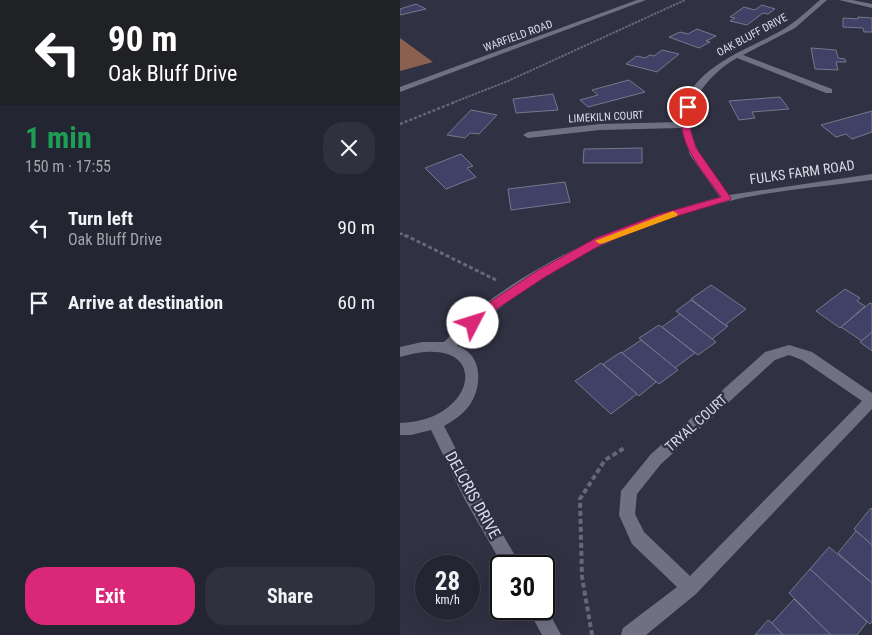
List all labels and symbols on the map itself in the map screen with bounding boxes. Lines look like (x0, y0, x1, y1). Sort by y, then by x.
street label: OAK BLUFF DRIVE (714, 11, 790, 59)
street label: WARFIELD ROAD (482, 17, 554, 55)
pin (667, 86, 709, 128)
street label: LIMEKILN COURT (568, 109, 644, 125)
street label: FULKS FARM ROAD (748, 157, 856, 187)
position arrow (446, 296, 498, 348)
street label: TRYAL COURT (662, 391, 730, 455)
street label: DELCRIS DRIVE (441, 448, 505, 542)
speed limit sign: 30 (490, 555, 555, 620)

